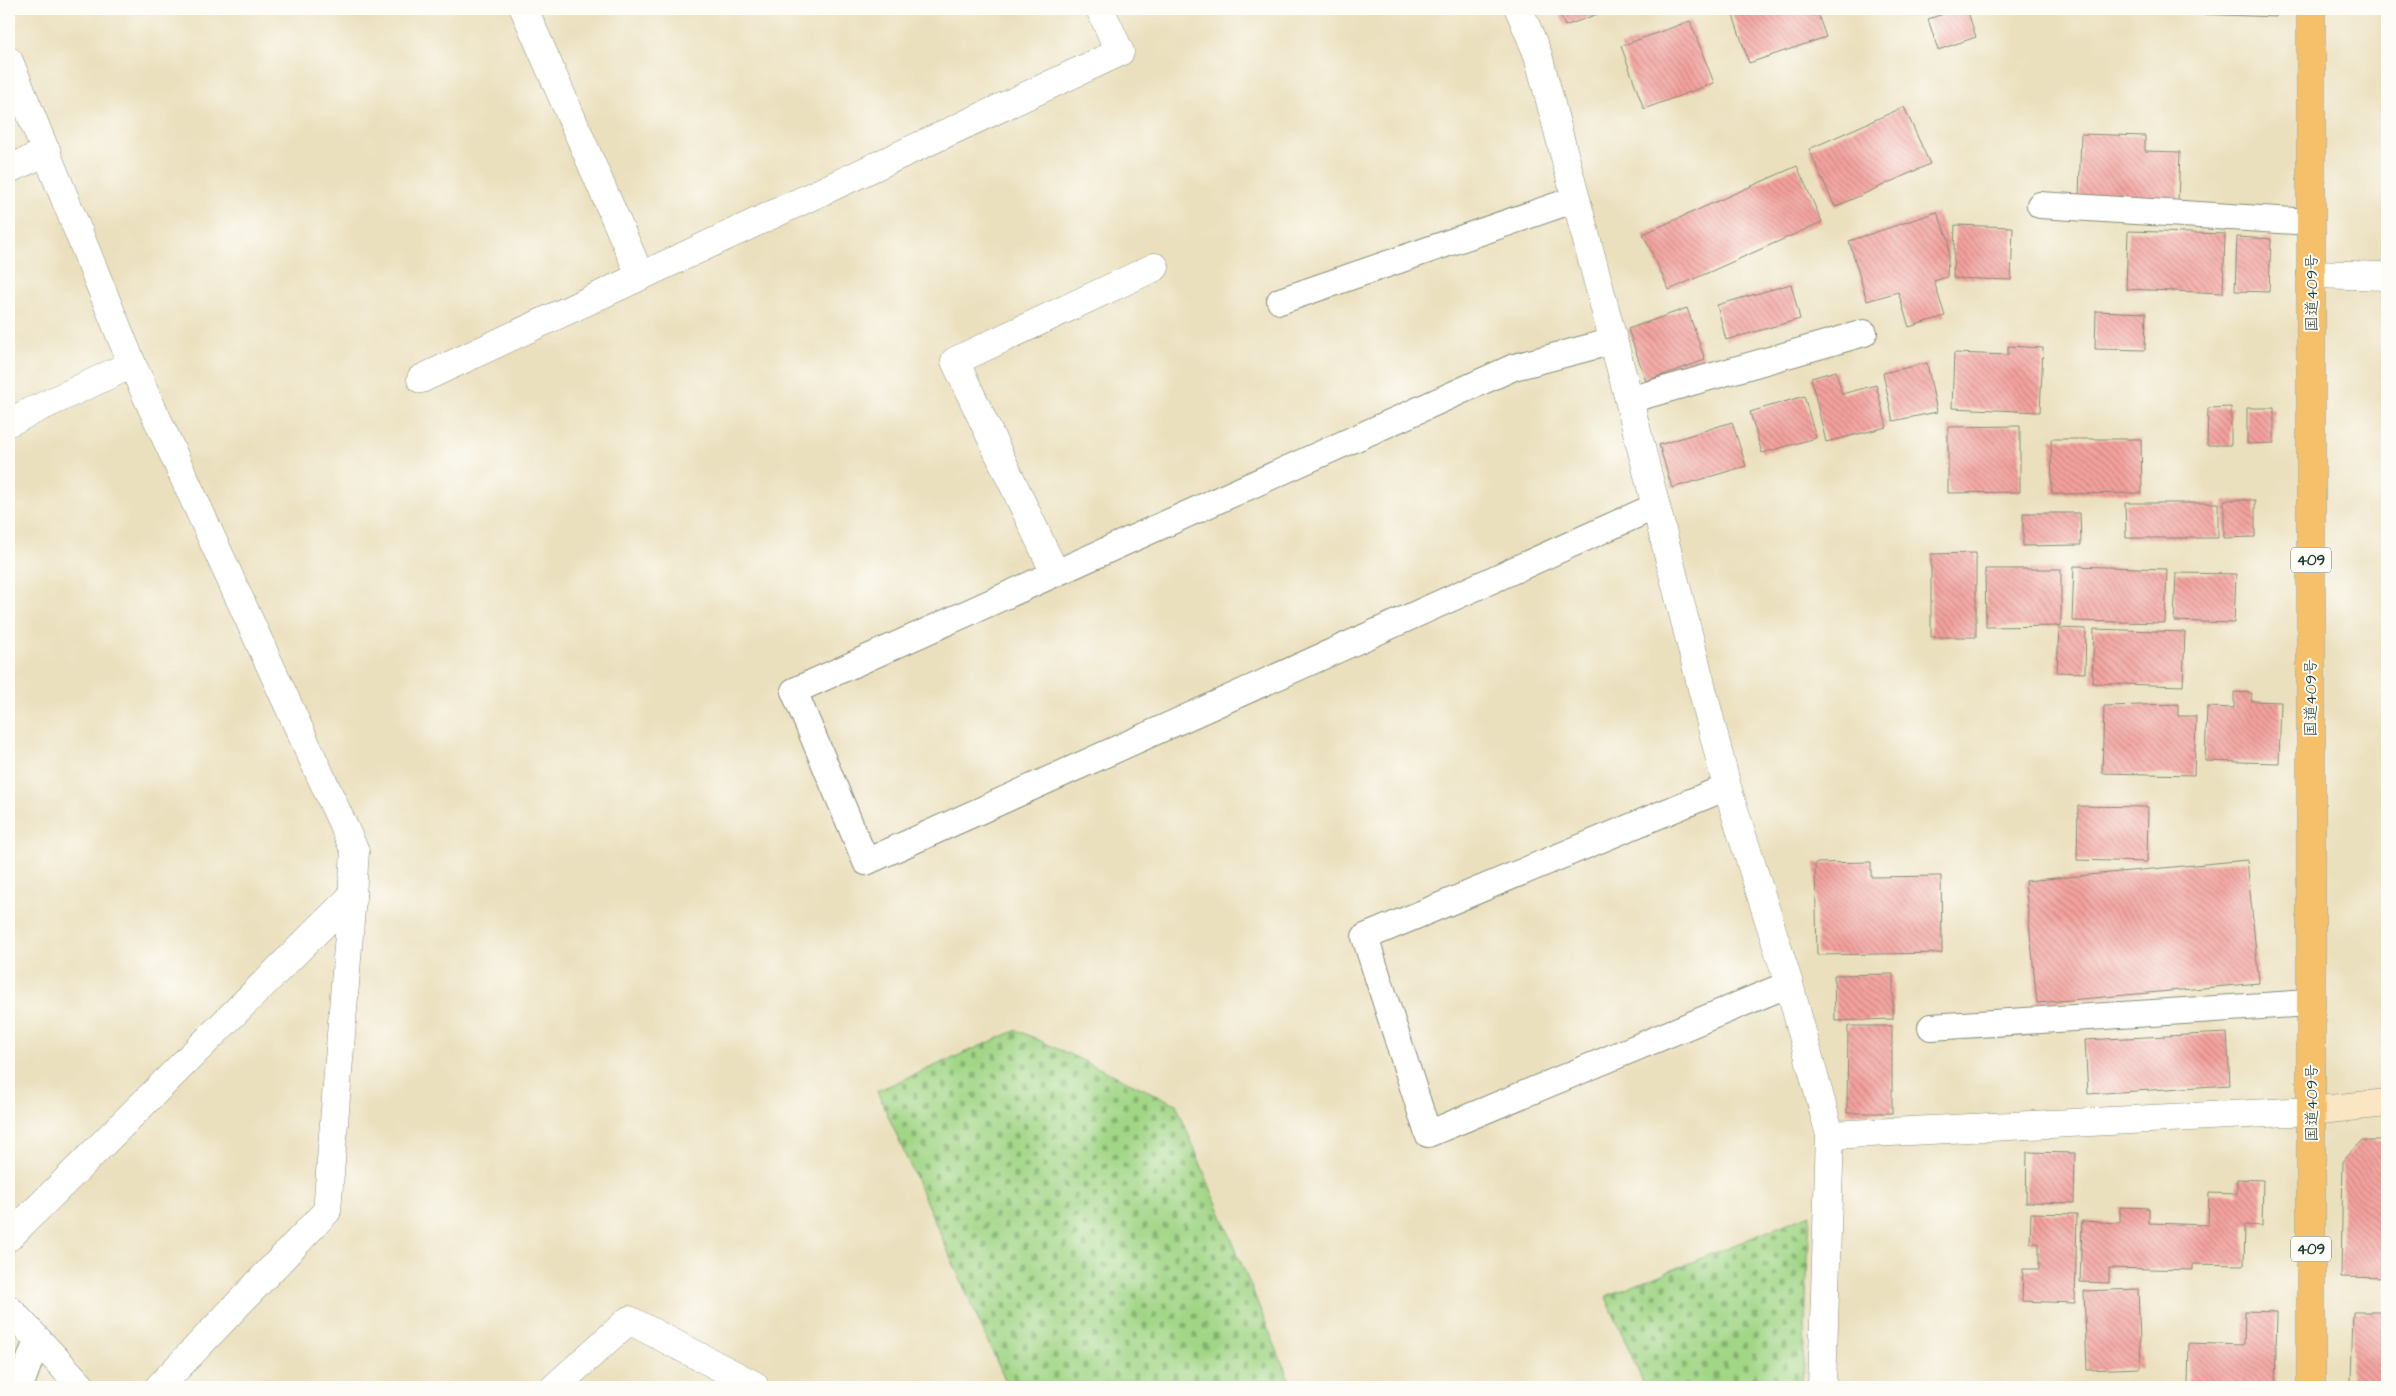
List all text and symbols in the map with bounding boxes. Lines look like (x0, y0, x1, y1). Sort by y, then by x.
street label: 国道409号 (2301, 254, 2323, 332)
road number: 409 (2291, 548, 2331, 572)
street label: 国道409号 (2300, 659, 2322, 737)
street label: 国道409号 (2301, 1064, 2323, 1142)
road number: 409 (2291, 1236, 2331, 1262)

